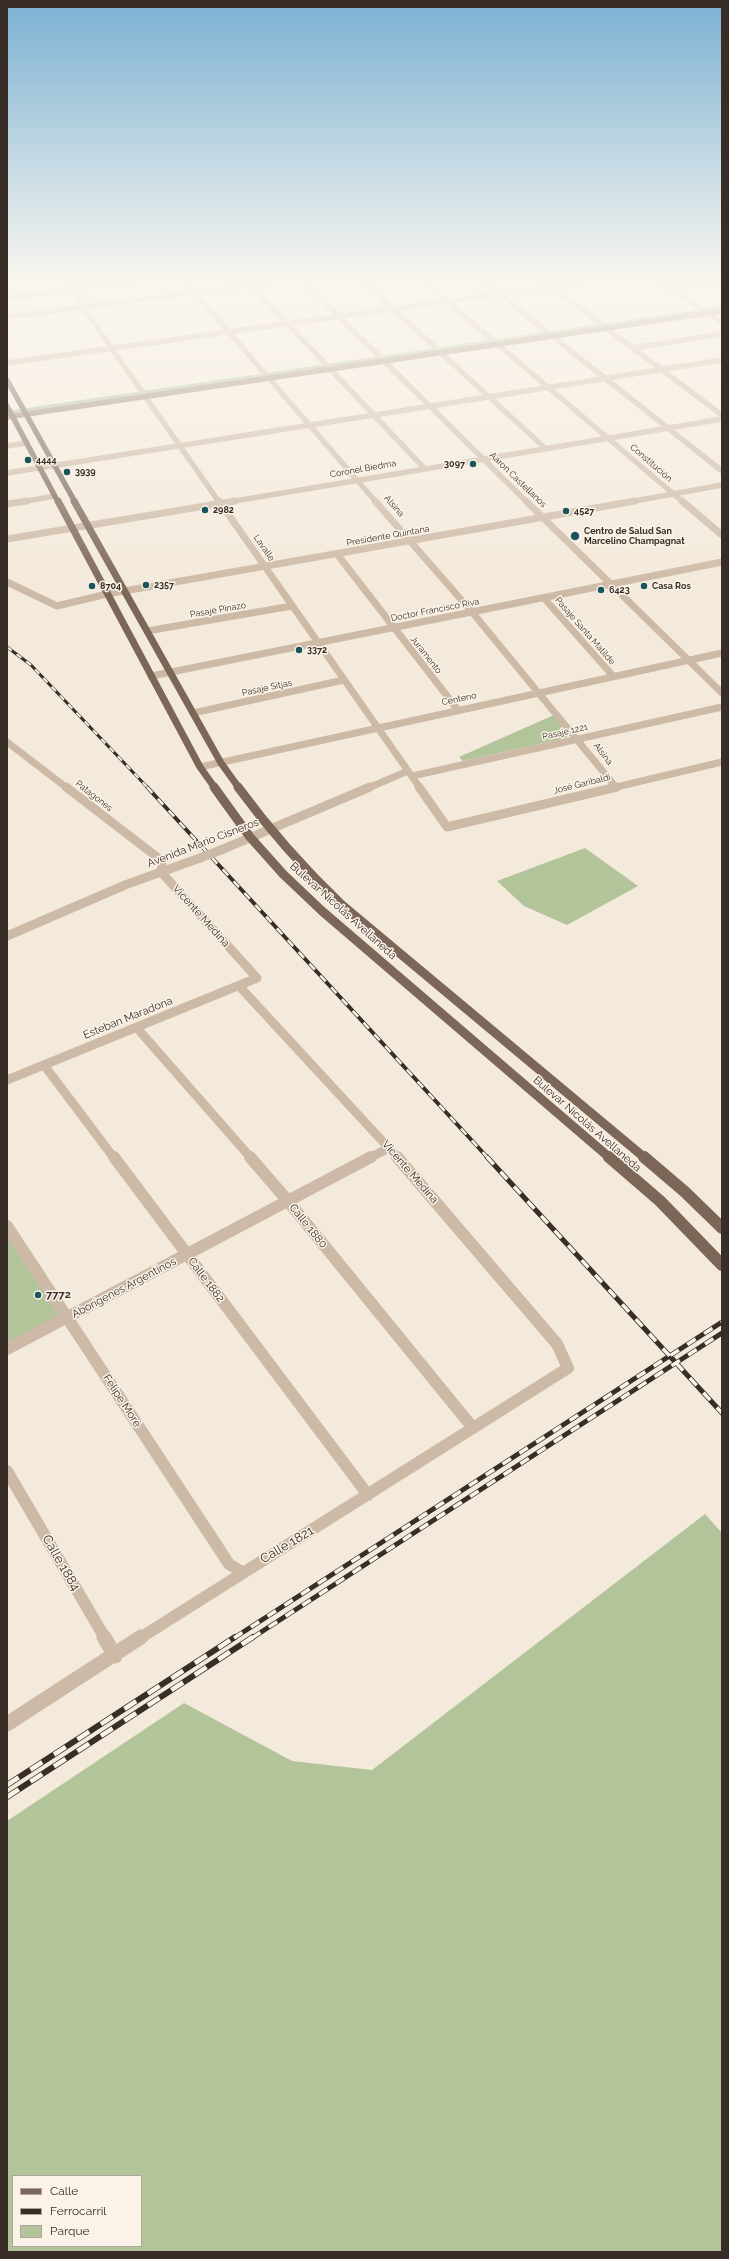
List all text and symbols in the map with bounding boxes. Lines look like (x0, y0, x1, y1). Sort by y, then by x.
street label: Constitución (628, 442, 674, 484)
street label: Aaron Castellanos (487, 450, 549, 510)
marker: 4444 (23, 455, 33, 465)
place label: 4444 (36, 455, 57, 465)
street label: Coronel Biedma (329, 458, 397, 480)
place label: 3097 (444, 459, 465, 469)
marker: 3097 (468, 459, 478, 469)
marker: 3939 (62, 467, 72, 477)
place label: 3939 (75, 467, 96, 477)
street label: Alsina (382, 493, 406, 519)
marker: 2982 (200, 505, 210, 515)
place label: 2982 (213, 505, 234, 515)
marker: 4527 (561, 506, 571, 516)
place label: 4527 (574, 506, 594, 516)
street label: Presidente Quintana (346, 523, 430, 549)
place label: Centro de Salud San Marcelino Champagnat (584, 526, 685, 547)
marker: Centro de Salud San Marcelino Champagnat (569, 530, 581, 542)
street label: Lavalle (251, 533, 277, 563)
marker: 2357 (141, 580, 151, 590)
place label: 2357 (154, 580, 174, 590)
marker: 8704 (87, 581, 97, 591)
place label: 8704 (100, 581, 121, 591)
marker: Casa Ros (639, 581, 649, 591)
place label: Casa Ros (652, 581, 691, 591)
marker: 6423 (596, 585, 606, 595)
place label: 6423 (609, 585, 630, 595)
street label: Pasaje Santa Matilde (553, 595, 617, 667)
street label: Doctor Francisco Riva (390, 596, 480, 624)
street label: Pasaje Pinazo (189, 600, 247, 620)
street label: Juramento (408, 634, 444, 676)
marker: 3372 (294, 645, 304, 655)
place label: 3372 (307, 645, 327, 655)
street label: Pasaje Sitjas (241, 677, 293, 699)
street label: Centeno (441, 690, 477, 708)
street label: Pasaje 1221 (541, 722, 589, 742)
street label: Alsina (591, 741, 615, 767)
street label: José Garibaldi (552, 772, 612, 796)
street label: Patagones (73, 778, 115, 814)
street label: Avenida Mario Cisneros (145, 816, 261, 870)
street label: Bulevar Nicolás Avellaneda (287, 860, 399, 962)
street label: Vicente Medina (170, 882, 232, 950)
street label: Esteban Maradona (81, 994, 175, 1042)
street label: Bulevar Nicolás Avellaneda (530, 1073, 644, 1175)
street label: Vicente Medina (379, 1138, 441, 1206)
street label: Calle 1880 (286, 1201, 330, 1251)
street label: Aborígenes Argentinos (70, 1255, 178, 1321)
street label: Calle 1882 (185, 1255, 227, 1305)
place label: 7772 (46, 1288, 71, 1302)
marker: 7772 (33, 1290, 43, 1300)
street label: Felipe Moré (100, 1372, 144, 1430)
street label: Calle 1821 (257, 1523, 317, 1567)
street label: Calle 1884 (39, 1532, 83, 1594)
legend (12, 2175, 142, 2247)
text: Calle (50, 2184, 78, 2198)
text: Ferrocarril (50, 2204, 107, 2218)
text: Parque (50, 2224, 90, 2238)

